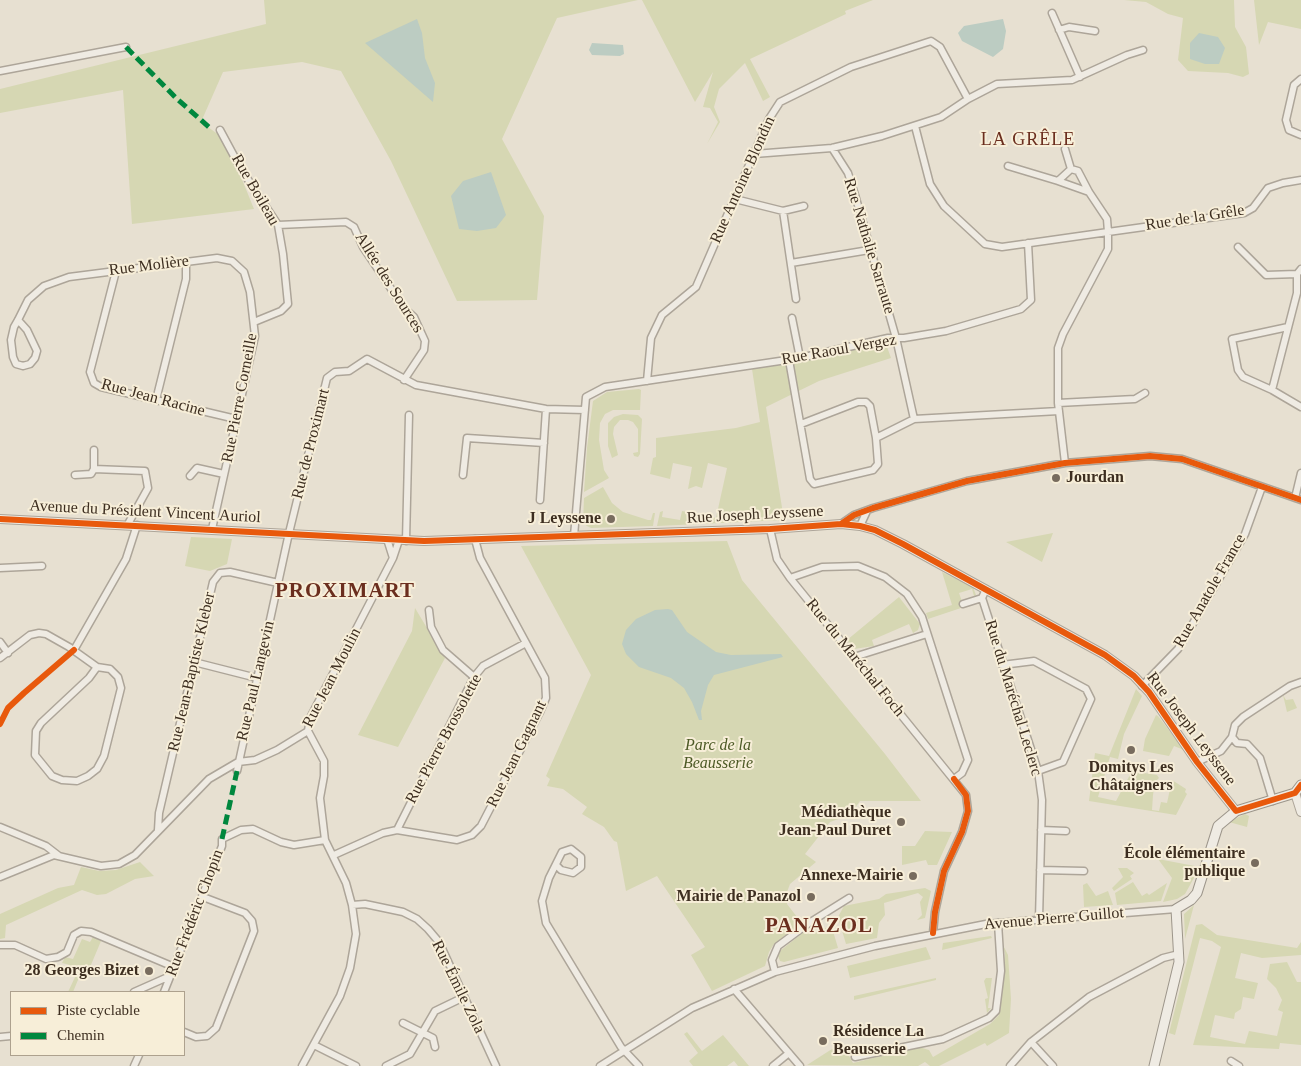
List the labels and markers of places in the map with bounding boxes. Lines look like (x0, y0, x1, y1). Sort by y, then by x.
place label: Jourdan (1066, 468, 1124, 488)
marker: Jourdan (1050, 472, 1062, 484)
place label: J Leyssene (528, 509, 601, 529)
marker: J Leyssene (605, 513, 617, 525)
marker: Domitys Les Châtaigners (1125, 744, 1137, 756)
place label: Domitys Les Châtaigners (1089, 758, 1173, 796)
place label: Médiathèque Jean-Paul Duret (779, 803, 891, 841)
marker: Médiathèque Jean-Paul Duret (895, 816, 907, 828)
place label: École élémentaire publique (1124, 844, 1245, 882)
marker: École élémentaire publique (1249, 857, 1261, 869)
place label: Annexe-Mairie (800, 866, 903, 886)
marker: Annexe-Mairie (907, 870, 919, 882)
place label: Mairie de Panazol (677, 887, 801, 907)
marker: Mairie de Panazol (805, 891, 817, 903)
place label: 28 Georges Bizet (24, 961, 139, 981)
marker: 28 Georges Bizet (143, 965, 155, 977)
place label: Résidence La Beausserie (833, 1022, 924, 1060)
marker: Résidence La Beausserie (817, 1035, 829, 1047)

